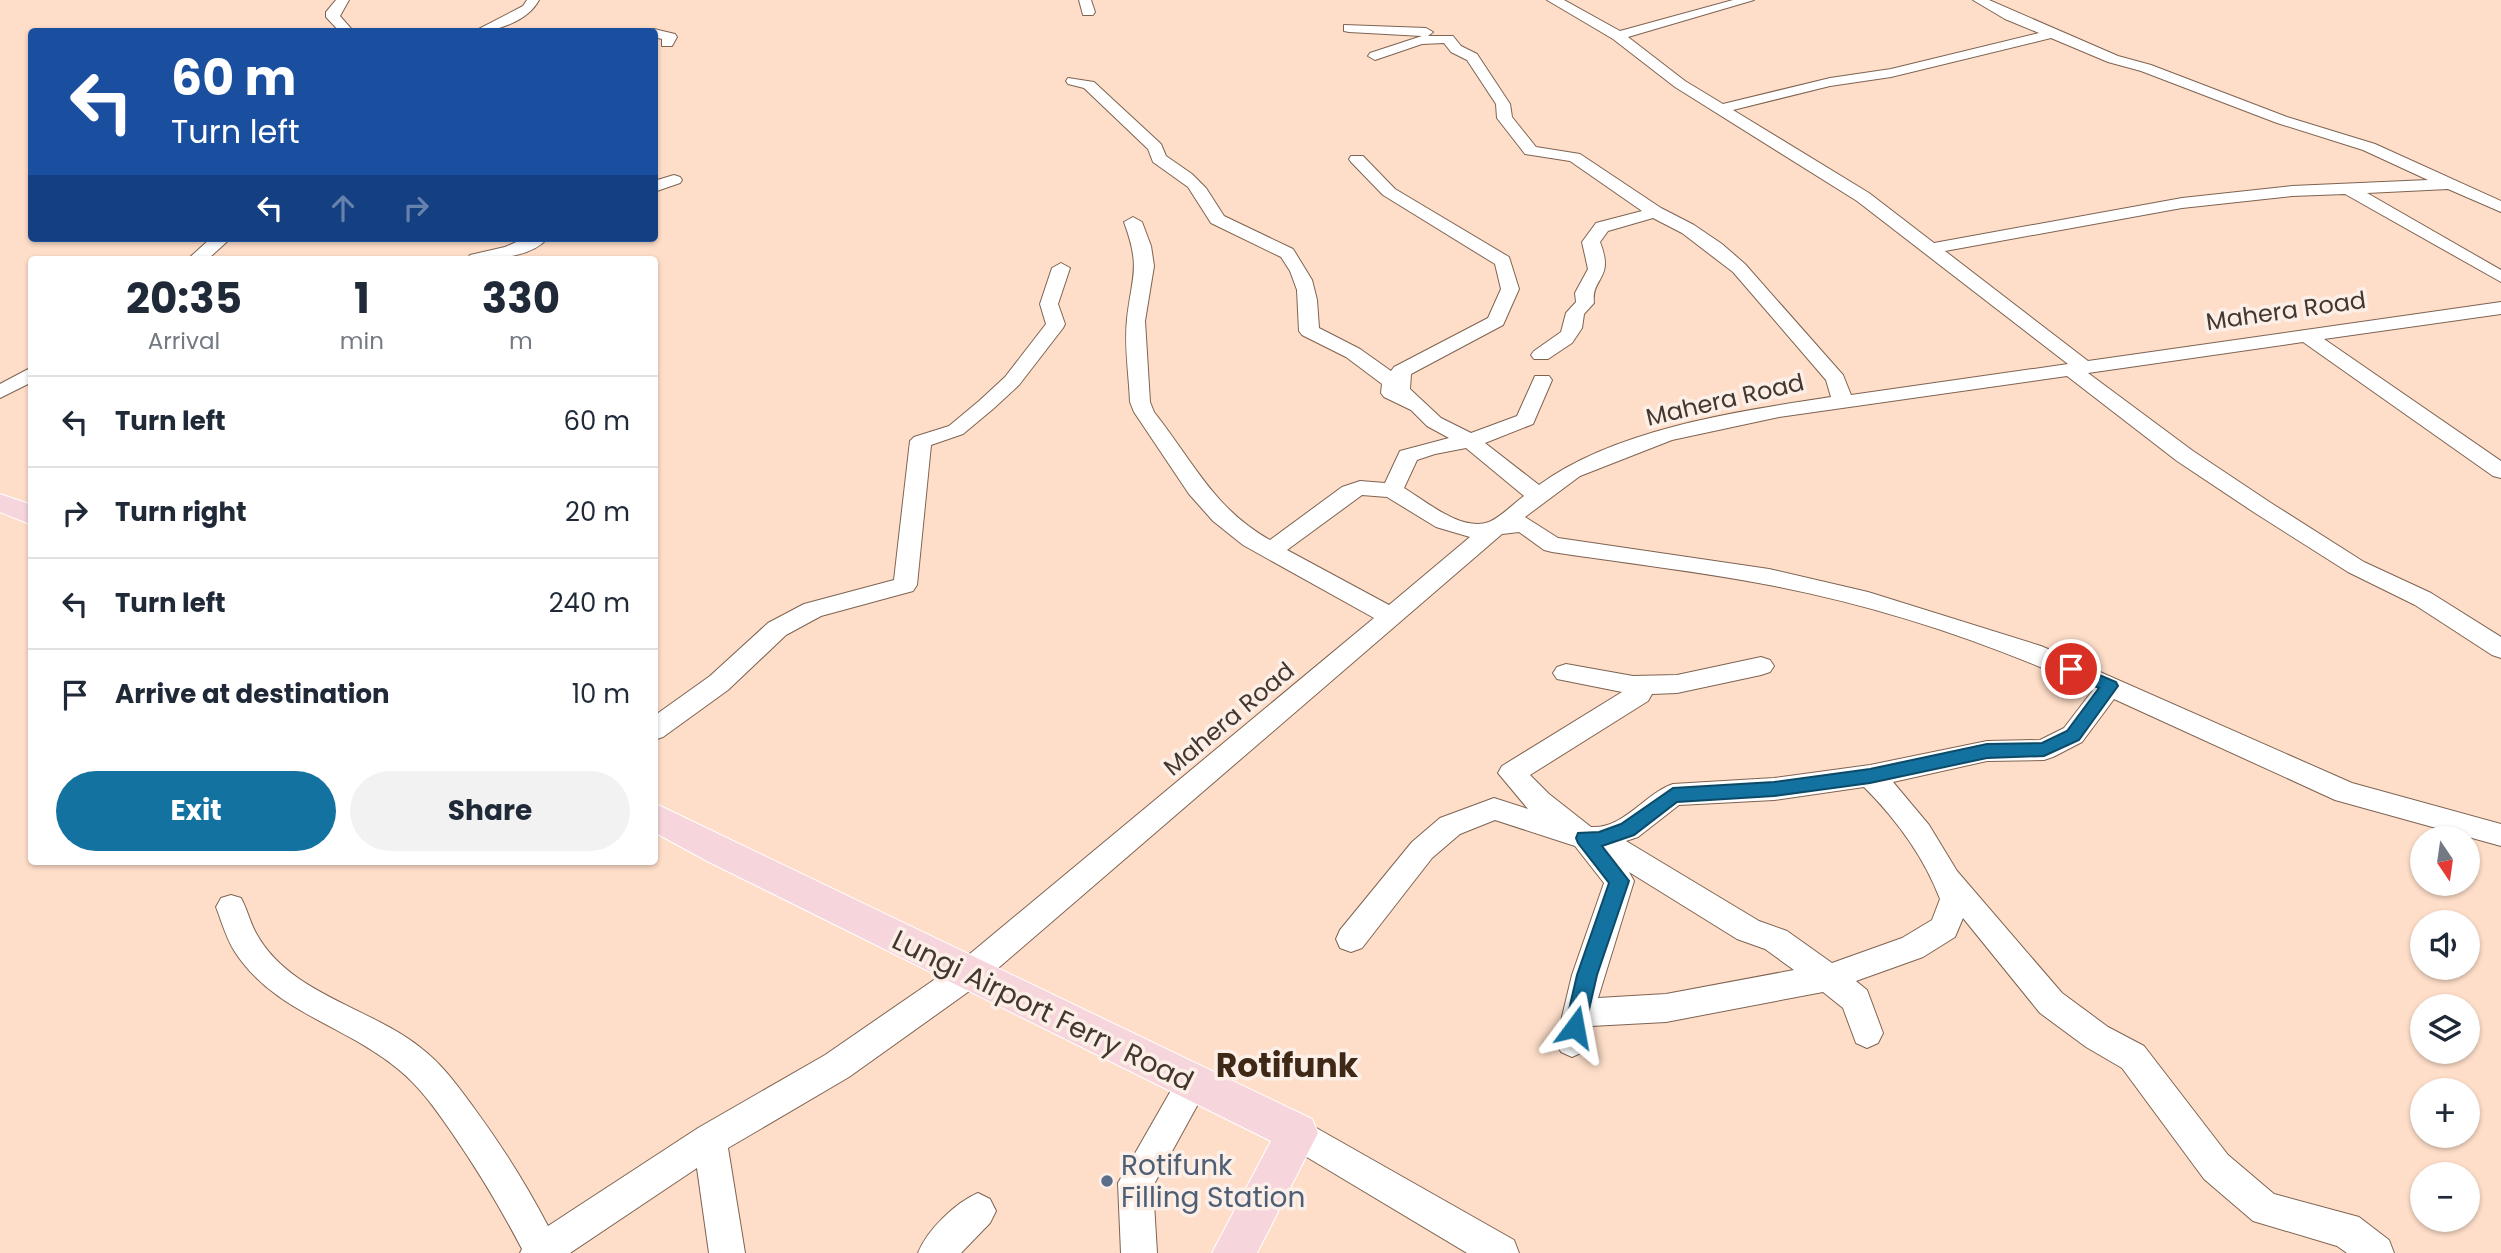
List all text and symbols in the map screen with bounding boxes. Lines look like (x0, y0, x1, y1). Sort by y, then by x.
text: 60 m (171, 44, 296, 112)
icon: left (56, 56, 147, 147)
text: Turn left (171, 109, 300, 154)
icon: left (251, 189, 289, 227)
icon: ahead (324, 189, 362, 227)
icon: right (397, 189, 435, 227)
text: 20:35 (126, 269, 242, 328)
text: 1 (354, 269, 370, 328)
text: 330 (482, 269, 560, 328)
street label: Mahera Road (2204, 283, 2368, 338)
text: Arrival (148, 325, 220, 357)
text: min (340, 325, 384, 357)
text: m (509, 325, 533, 357)
street label: Mahera Road (1643, 365, 1807, 434)
icon: left (56, 403, 94, 441)
text: Turn left (115, 403, 226, 439)
text: 60 m (563, 403, 630, 439)
icon: right (56, 494, 94, 532)
text: Turn right (115, 494, 247, 530)
text: 20 m (565, 494, 630, 530)
icon: left (56, 585, 94, 623)
text: Turn left (115, 585, 226, 621)
text: 240 m (549, 585, 630, 621)
pin (2041, 639, 2101, 699)
icon: arrive (2052, 650, 2090, 688)
street label: Mahera Road (1156, 654, 1301, 783)
icon: arrive (56, 676, 94, 714)
text: Arrive at destination (115, 676, 390, 712)
text: 10 m (572, 676, 630, 712)
button: Exit (56, 771, 336, 851)
button: Share (350, 771, 630, 851)
north arrow (2410, 826, 2480, 896)
map controls (2410, 826, 2480, 1232)
button: sound (2410, 910, 2480, 980)
street label: Lungi Airport Ferry Road (886, 920, 1200, 1100)
position arrow (1538, 990, 1612, 1064)
button: layers (2410, 994, 2480, 1064)
district label: Rotifunk (1216, 1042, 1359, 1089)
button: + (2410, 1078, 2480, 1148)
place label: Rotifunk Filling Station (1121, 1146, 1305, 1217)
button: − (2410, 1162, 2480, 1232)
marker: Rotifunk Filling Station (1099, 1173, 1115, 1189)

